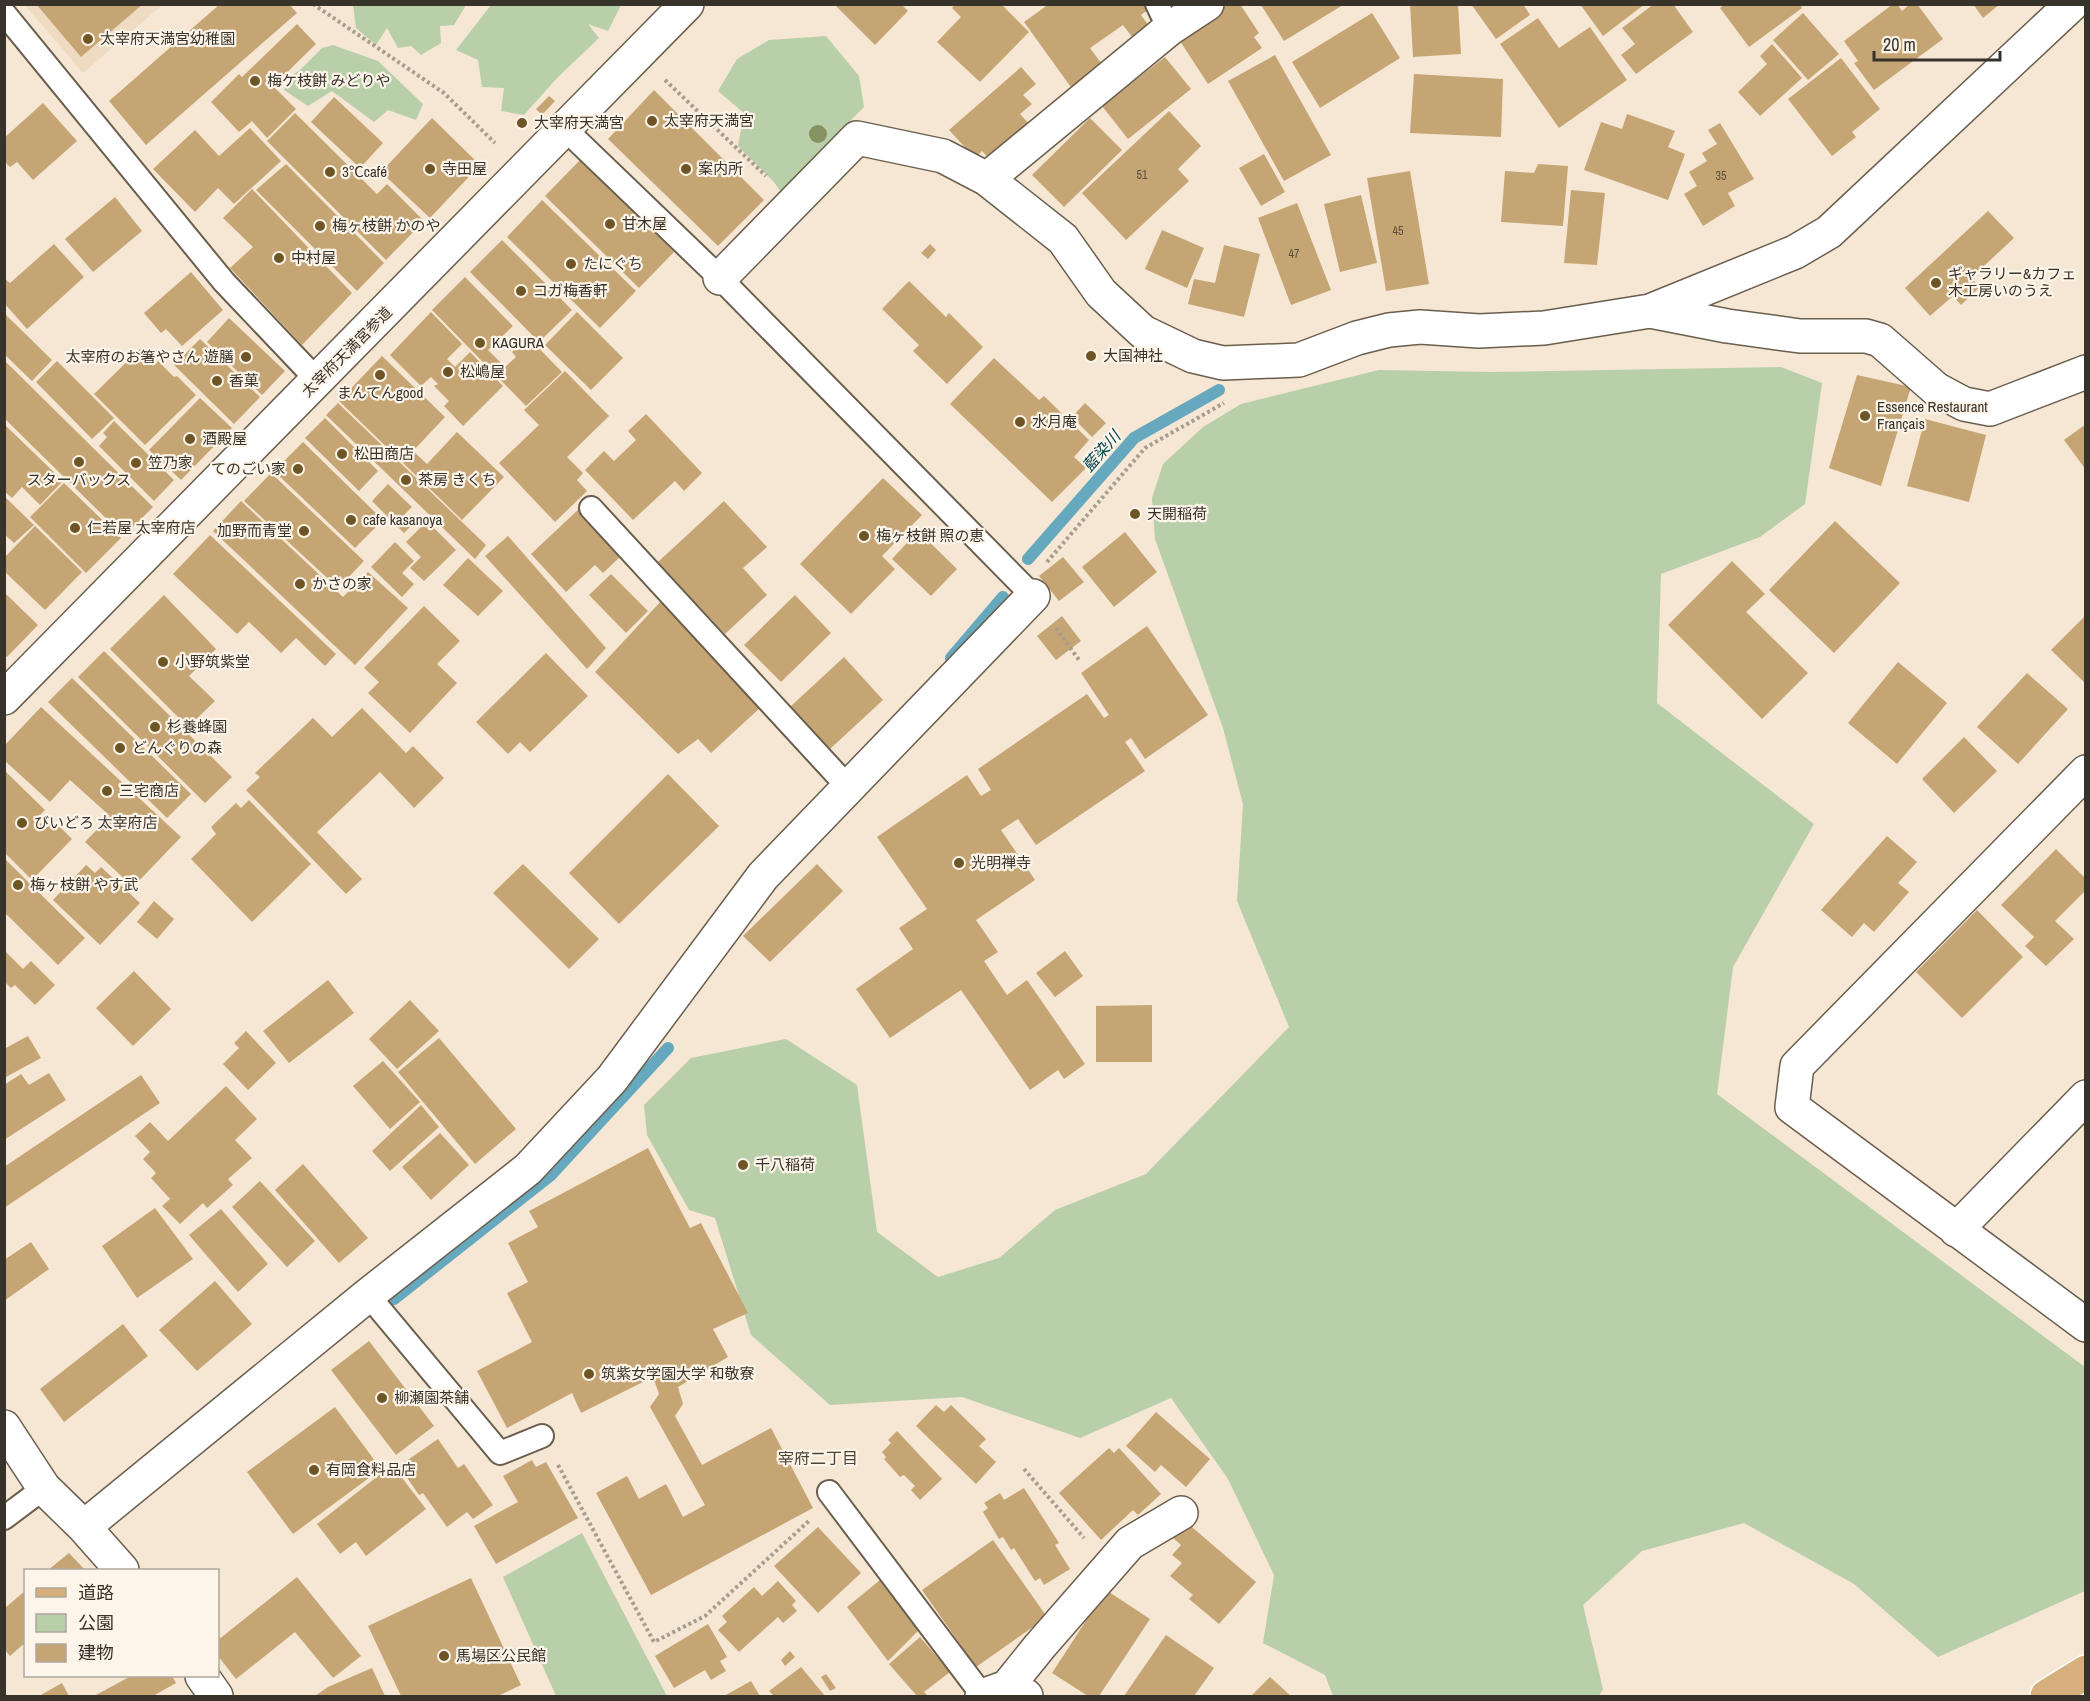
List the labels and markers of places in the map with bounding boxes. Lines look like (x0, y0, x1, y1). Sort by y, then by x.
place label: 太宰府天満宮幼稚園 (100, 28, 235, 49)
marker: 太宰府天満宮幼稚園 (81, 32, 95, 46)
place label: 梅ケ枝餅 みどりや (267, 70, 390, 91)
marker: 梅ケ枝餅 みどりや (248, 74, 262, 88)
place label: 太宰府天満宮 (664, 110, 754, 131)
place label: 大宰府天満宮 (534, 112, 624, 133)
marker: 太宰府天満宮 (645, 114, 659, 128)
marker: 大宰府天満宮 (515, 116, 529, 130)
place label: 寺田屋 (442, 158, 487, 179)
place label: 案内所 (698, 158, 743, 179)
place label: 3℃café (342, 161, 387, 182)
marker: 寺田屋 (423, 162, 437, 176)
marker: 案内所 (679, 162, 693, 176)
marker: 3℃café (323, 165, 337, 179)
place label: 甘木屋 (622, 213, 667, 234)
place label: 梅ヶ枝餅 かのや (332, 215, 440, 236)
marker: 甘木屋 (603, 217, 617, 231)
marker: 梅ヶ枝餅 かのや (313, 219, 327, 233)
place label: 中村屋 (291, 247, 336, 268)
marker: 中村屋 (272, 251, 286, 265)
place label: たにぐち (583, 253, 643, 274)
marker: たにぐち (564, 257, 578, 271)
place label: ギャラリー&カフェ 木工房いのうえ (1948, 263, 2076, 301)
marker: ギャラリー&カフェ 木工房いのうえ (1929, 276, 1943, 290)
place label: コガ梅香軒 (533, 280, 608, 301)
marker: コガ梅香軒 (514, 284, 528, 298)
place label: KAGURA (492, 332, 545, 353)
marker: KAGURA (473, 336, 487, 350)
place label: 大国神社 (1103, 345, 1163, 366)
place label: 太宰府のお箸やさん 遊膳 (66, 346, 234, 367)
marker: 大国神社 (1084, 349, 1098, 363)
marker: 太宰府のお箸やさん 遊膳 (239, 350, 253, 364)
place label: 松嶋屋 (460, 361, 505, 382)
marker: 松嶋屋 (441, 365, 455, 379)
marker: まんてんgood (373, 368, 387, 382)
place label: 香菓 (229, 370, 259, 391)
marker: 香菓 (210, 374, 224, 388)
place label: まんてんgood (337, 382, 423, 403)
place label: Essence Restaurant Français (1877, 396, 1988, 434)
marker: Essence Restaurant Français (1858, 409, 1872, 423)
place label: 水月庵 (1032, 411, 1077, 432)
marker: 水月庵 (1013, 415, 1027, 429)
place label: 酒殿屋 (202, 428, 247, 449)
marker: 酒殿屋 (183, 432, 197, 446)
place label: 松田商店 (354, 443, 414, 464)
marker: 松田商店 (335, 447, 349, 461)
place label: 笠乃家 (148, 452, 193, 473)
marker: スターバックス (72, 455, 86, 469)
marker: 笠乃家 (129, 456, 143, 470)
place label: てのごい家 (211, 458, 286, 479)
marker: てのごい家 (291, 462, 305, 476)
place label: スターバックス (27, 469, 131, 490)
place label: 茶房 きくち (418, 469, 496, 490)
marker: 茶房 きくち (399, 473, 413, 487)
place label: 天開稲荷 (1147, 503, 1207, 524)
marker: 天開稲荷 (1128, 507, 1142, 521)
place label: cafe kasanoya (363, 509, 442, 530)
marker: cafe kasanoya (344, 513, 358, 527)
place label: 仁若屋 太宰府店 (87, 517, 195, 538)
place label: 加野而青堂 (217, 520, 292, 541)
marker: 仁若屋 太宰府店 (68, 521, 82, 535)
marker: 加野而青堂 (297, 524, 311, 538)
place label: 梅ヶ枝餅 照の恵 (876, 525, 984, 546)
marker: 梅ヶ枝餅 照の恵 (857, 529, 871, 543)
place label: かさの家 (312, 573, 372, 594)
marker: かさの家 (293, 577, 307, 591)
place label: 小野筑紫堂 (175, 651, 250, 672)
marker: 小野筑紫堂 (156, 655, 170, 669)
place label: 杉養蜂園 (167, 716, 227, 737)
marker: 杉養蜂園 (148, 720, 162, 734)
place label: どんぐりの森 (132, 737, 222, 758)
marker: どんぐりの森 (113, 741, 127, 755)
place label: 三宅商店 (119, 780, 179, 801)
marker: 三宅商店 (100, 784, 114, 798)
place label: びいどろ 太宰府店 (34, 812, 157, 833)
marker: びいどろ 太宰府店 (15, 816, 29, 830)
place label: 光明禅寺 (971, 852, 1031, 873)
marker: 光明禅寺 (952, 856, 966, 870)
place label: 梅ヶ枝餅 やす武 (30, 874, 138, 895)
marker: 梅ヶ枝餅 やす武 (11, 878, 25, 892)
place label: 千八稲荷 (755, 1154, 815, 1175)
marker: 千八稲荷 (736, 1158, 750, 1172)
place label: 筑紫女学園大学 和敬寮 (601, 1363, 754, 1384)
marker: 筑紫女学園大学 和敬寮 (582, 1367, 596, 1381)
place label: 柳瀬園茶舗 (394, 1387, 469, 1408)
marker: 柳瀬園茶舗 (375, 1391, 389, 1405)
place label: 有岡食料品店 (326, 1459, 416, 1480)
marker: 有岡食料品店 (307, 1463, 321, 1477)
place label: 馬場区公民館 (456, 1645, 546, 1666)
marker: 馬場区公民館 (437, 1649, 451, 1663)

